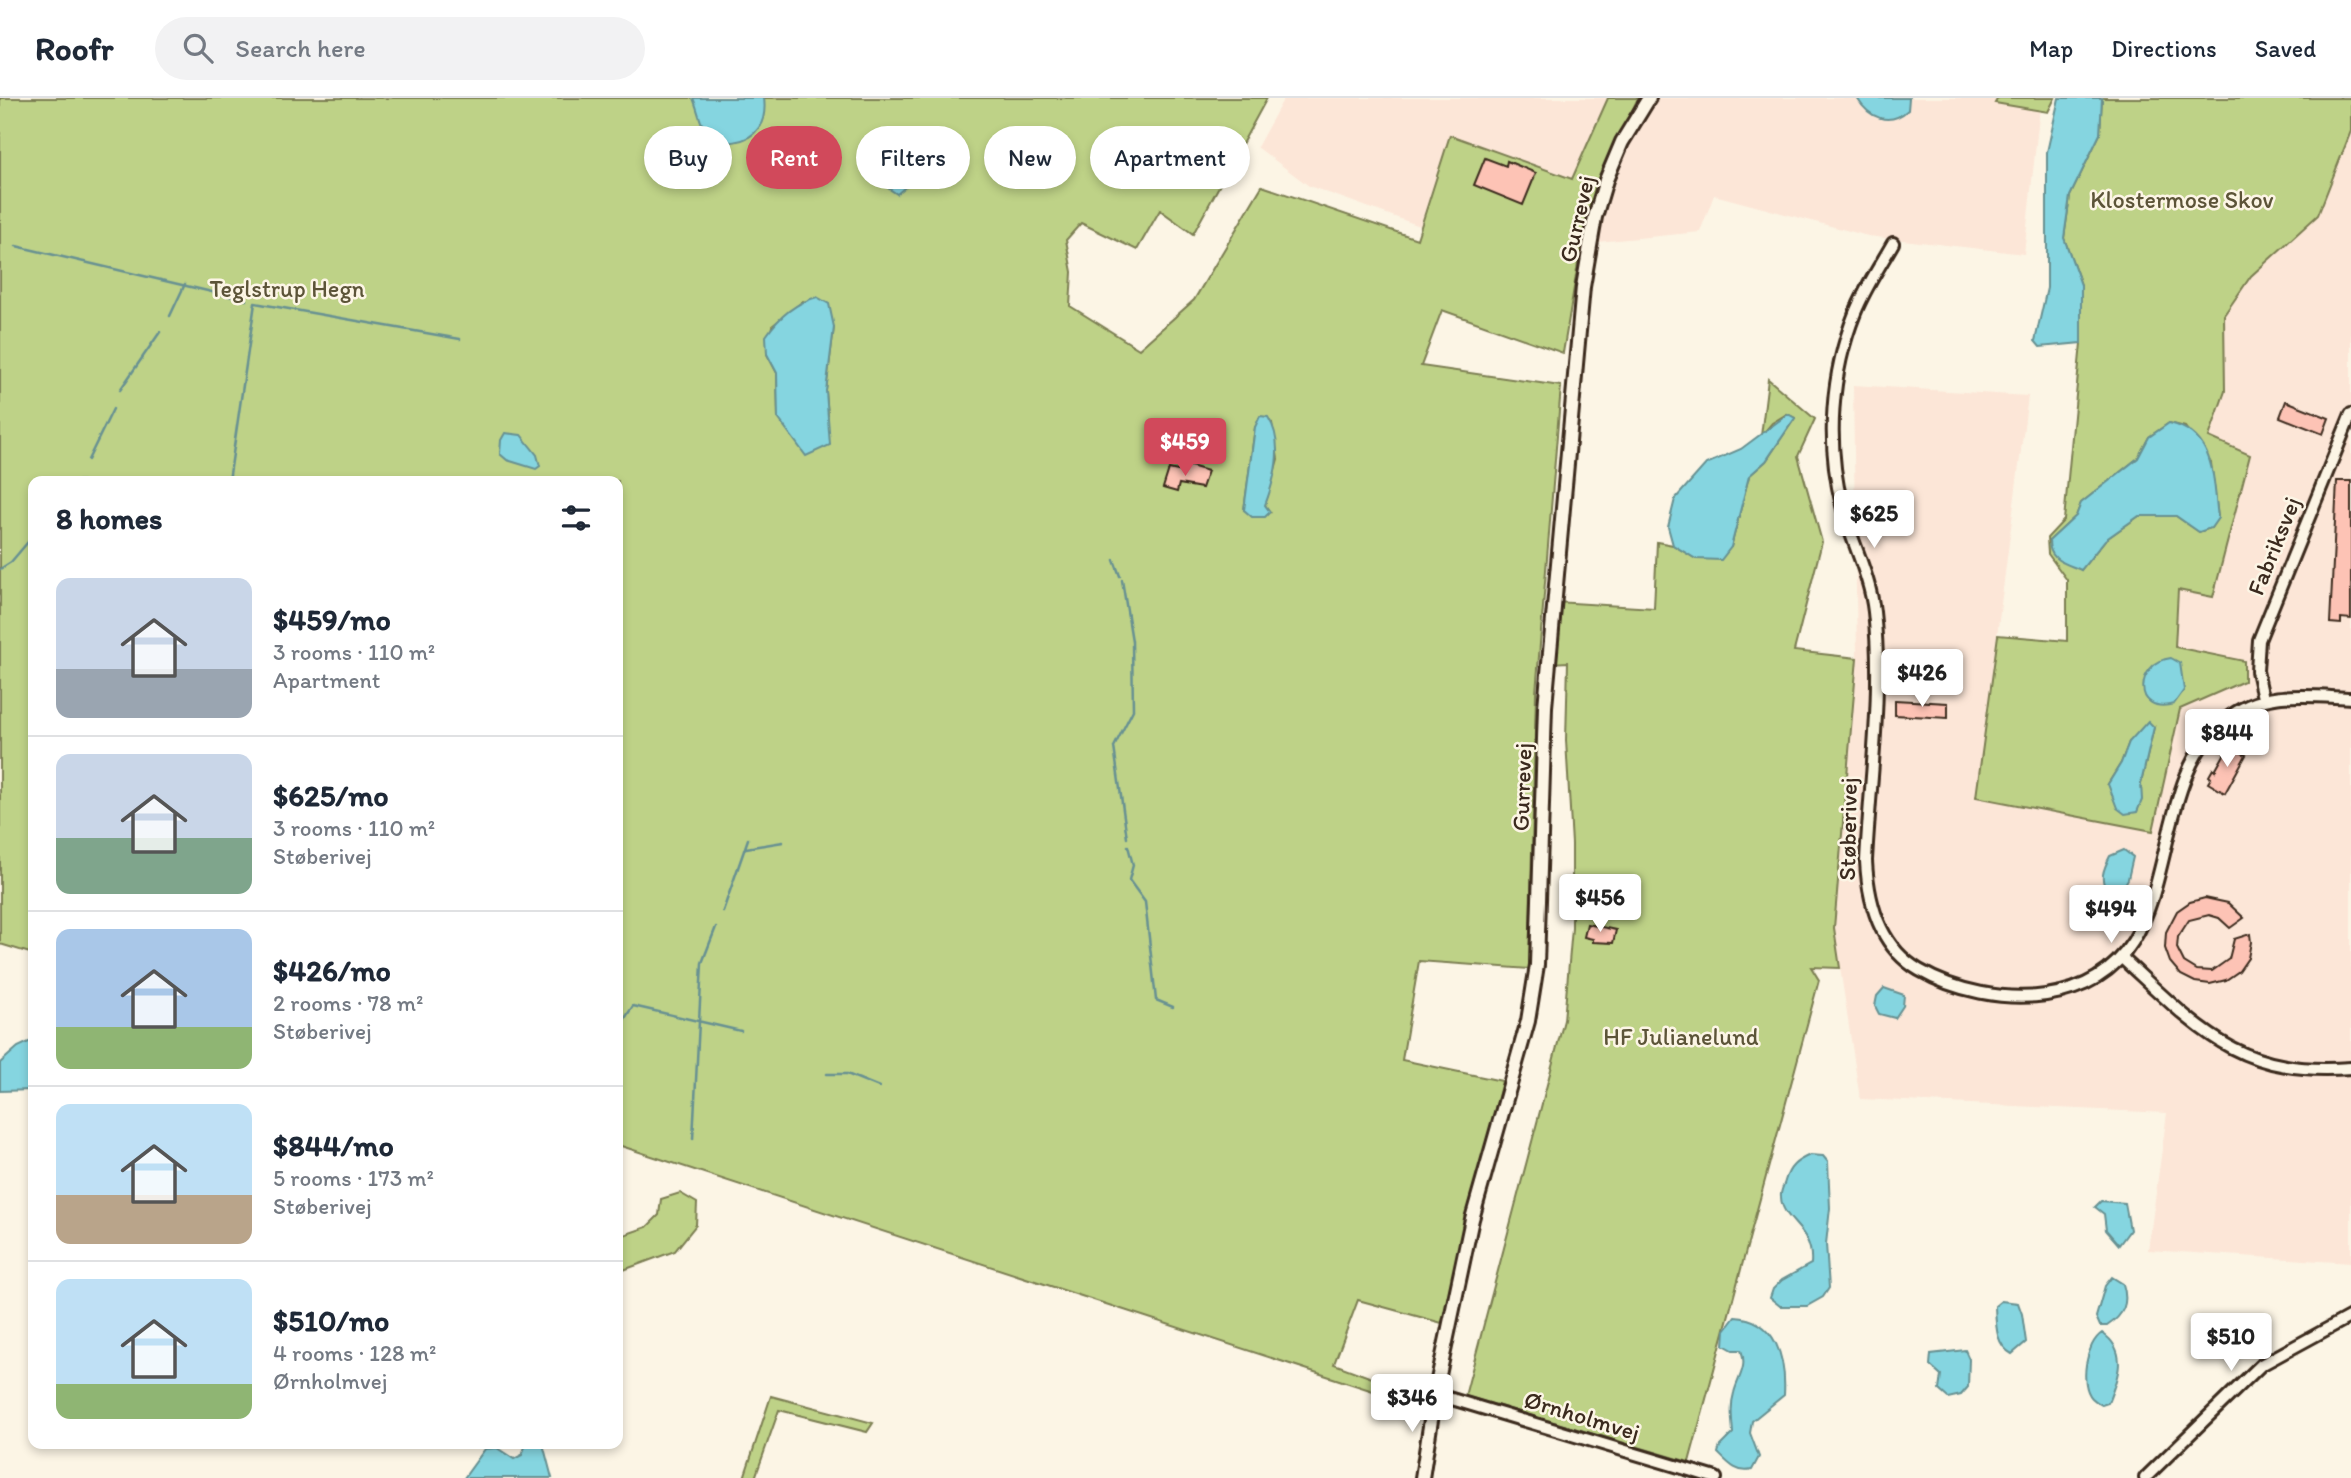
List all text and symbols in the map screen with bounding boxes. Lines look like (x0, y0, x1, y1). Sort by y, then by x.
search box (155, 17, 645, 80)
text: Roofr (35, 29, 113, 68)
icon: search (179, 29, 217, 67)
text: Search here (235, 32, 366, 64)
text: Map (2029, 34, 2073, 63)
text: Directions (2111, 34, 2217, 63)
text: Saved (2255, 34, 2316, 63)
chip: Buy (644, 126, 732, 189)
chip: Rent (746, 126, 842, 189)
chip: Filters (856, 126, 970, 189)
chip: New (984, 126, 1076, 189)
chip: Apartment (1090, 126, 1250, 189)
street label: Gurrevej (1552, 173, 1601, 265)
park label: Klostermose Skov (2090, 185, 2274, 214)
park label: Teglstrup Hegn (210, 274, 365, 303)
pin: $459 (1144, 418, 1226, 478)
text: $459 (1160, 427, 1210, 455)
pin: $625 (1833, 490, 1915, 550)
street label: Fabriksvej (2241, 492, 2306, 599)
icon: filters (557, 499, 595, 537)
text: $625 (1850, 499, 1898, 527)
text: 8 homes (56, 500, 163, 537)
text: $459/mo (273, 601, 391, 638)
icon: home (112, 606, 196, 690)
text: 3 rooms · 110 m² (273, 638, 435, 666)
pin: $426 (1881, 650, 1963, 709)
text: $426 (1897, 658, 1947, 686)
text: Apartment (273, 666, 380, 694)
pin: $844 (2186, 710, 2268, 769)
text: $844 (2201, 718, 2253, 746)
street label: Gurrevej (1505, 742, 1538, 832)
text: $625/mo (273, 777, 389, 814)
street label: Støberivej (1832, 777, 1863, 881)
icon: home (112, 782, 196, 866)
text: 3 rooms · 110 m² (273, 814, 435, 842)
text: Støberivej (273, 842, 372, 870)
pin: $456 (1559, 874, 1641, 934)
text: $456 (1575, 883, 1625, 911)
pin: $494 (2070, 886, 2152, 945)
text: $494 (2085, 894, 2137, 922)
text: $426/mo (273, 952, 391, 989)
icon: home (112, 957, 196, 1041)
text: 2 rooms · 78 m² (273, 989, 423, 1017)
text: Støberivej (273, 1017, 372, 1045)
park label: HF Julianelund (1603, 1022, 1759, 1051)
text: $844/mo (273, 1127, 394, 1164)
icon: home (112, 1132, 196, 1216)
text: 5 rooms · 173 m² (273, 1164, 434, 1192)
text: Støberivej (273, 1192, 372, 1220)
text: $510/mo (273, 1302, 389, 1339)
icon: home (112, 1307, 196, 1391)
pin: $510 (2190, 1314, 2272, 1373)
text: $510 (2207, 1322, 2255, 1350)
text: 4 rooms · 128 m² (273, 1339, 436, 1367)
text: Ørnholmvej (273, 1367, 387, 1395)
pin: $346 (1371, 1374, 1453, 1434)
text: $346 (1387, 1383, 1437, 1411)
street label: Ørnholmvej (1521, 1384, 1643, 1447)

